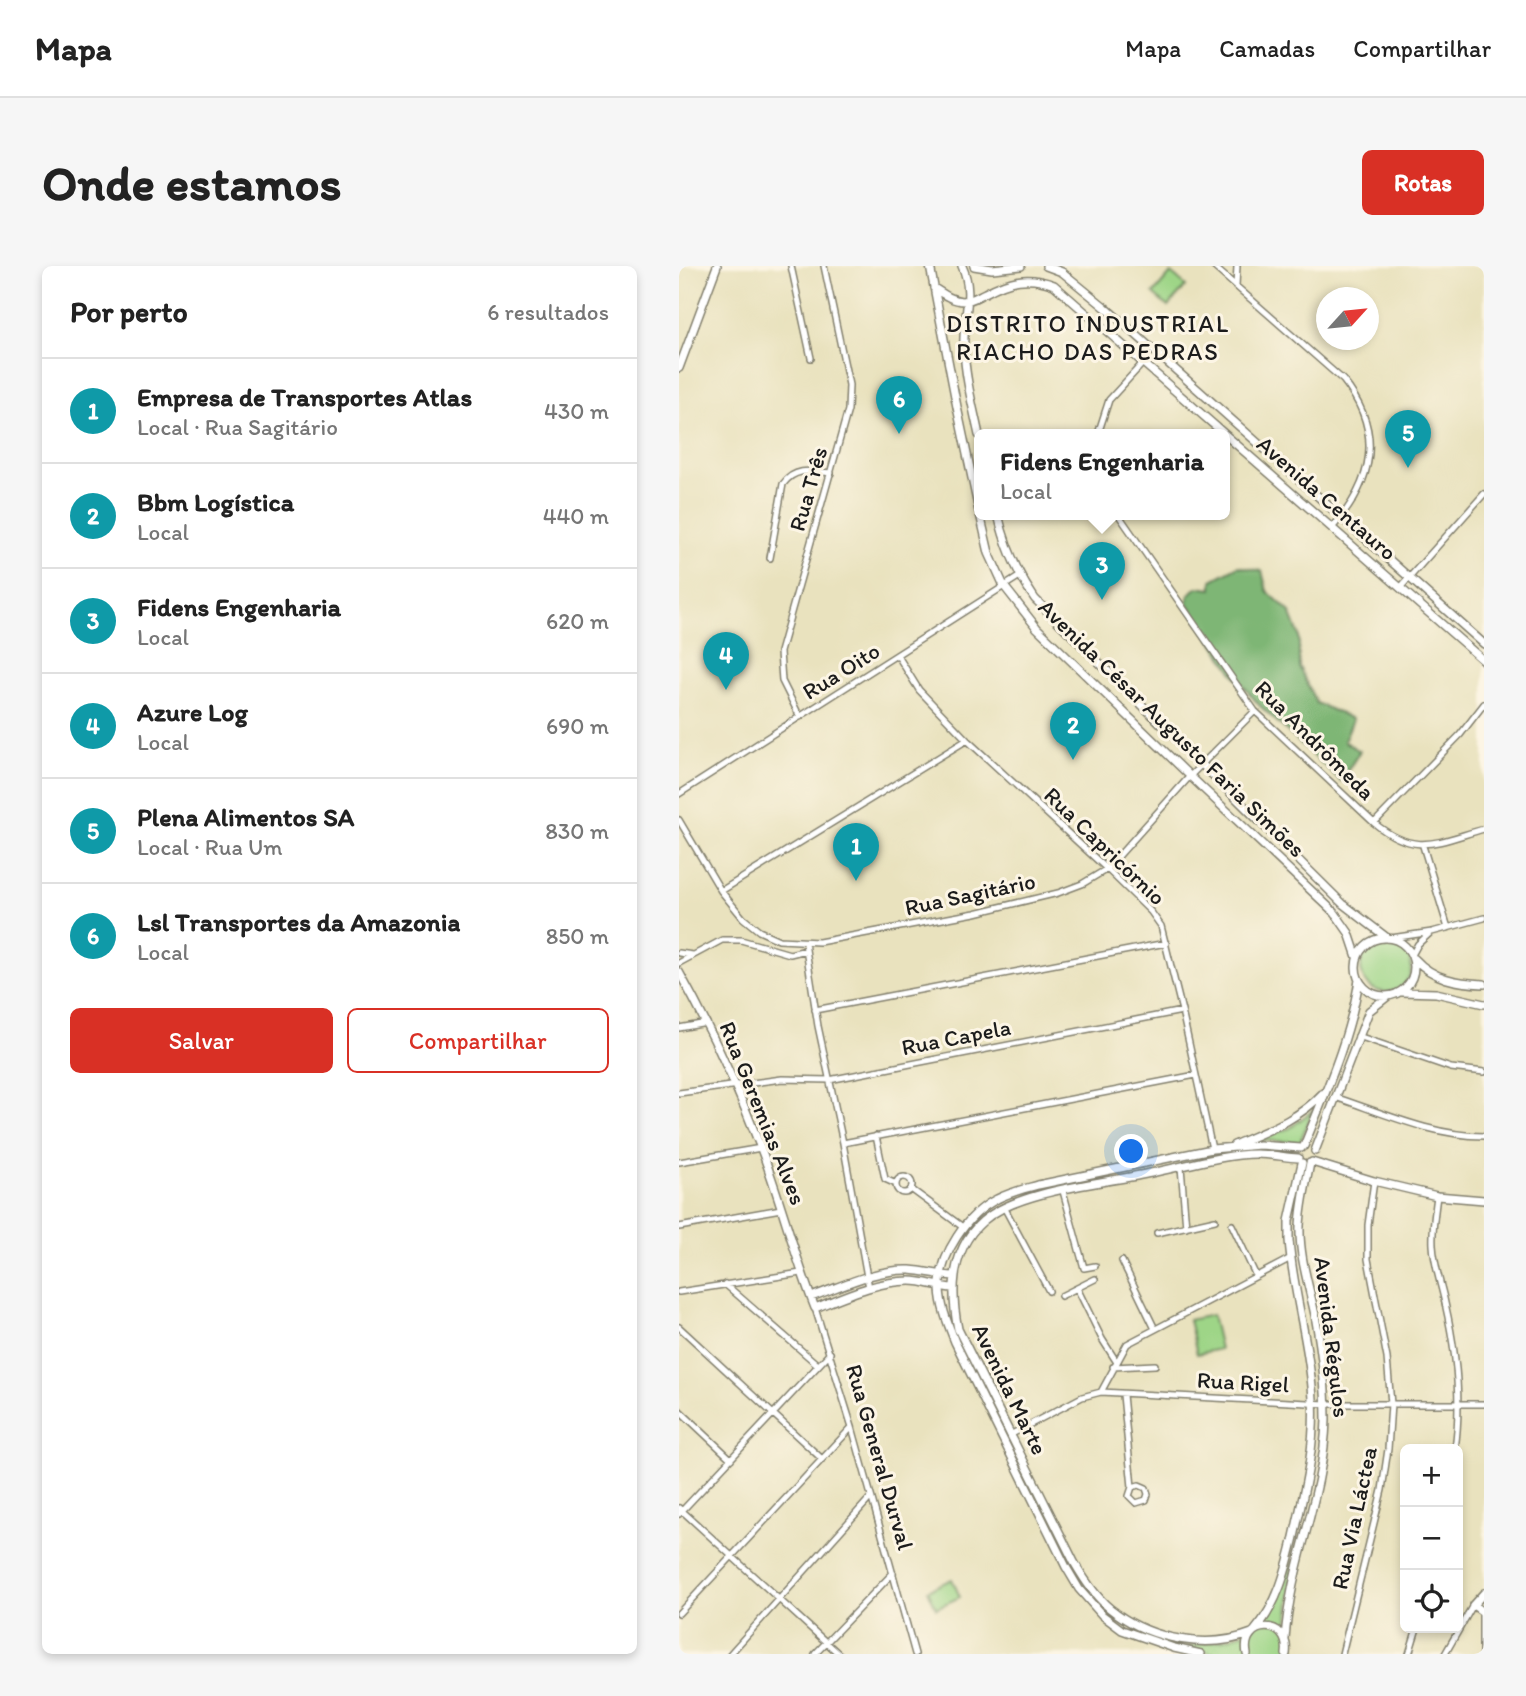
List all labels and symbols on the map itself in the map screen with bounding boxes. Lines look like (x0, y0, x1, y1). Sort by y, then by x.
north arrow (1316, 287, 1379, 350)
district label: DISTRITO INDUSTRIAL RIACHO DAS PEDRAS (946, 309, 1230, 366)
pin: 6 (876, 376, 922, 434)
pin: 5 (1385, 410, 1431, 468)
street label: Avenida Centauro (1251, 430, 1403, 566)
street label: Rua Três (783, 444, 833, 534)
pin: 3 (1079, 542, 1125, 600)
street label: Avenida César Augusto Faria Simões (1033, 593, 1311, 863)
pin: 4 (703, 632, 749, 690)
street label: Rua Oito (797, 636, 885, 706)
street label: Rua Andrômeda (1249, 674, 1381, 806)
pin: 2 (1050, 702, 1096, 760)
street label: Rua Capricórnio (1038, 781, 1172, 911)
pin: 1 (833, 823, 879, 881)
street label: Rua Sagitário (902, 866, 1038, 922)
street label: Rua Capela (899, 1013, 1013, 1061)
street label: Rua Geremias Alves (713, 1017, 813, 1209)
your location (1114, 1134, 1148, 1168)
street label: Avenida Régulos (1308, 1255, 1356, 1419)
street label: Avenida Marte (966, 1319, 1054, 1459)
street label: Rua General Durval (840, 1361, 920, 1554)
street label: Rua Rigel (1196, 1366, 1290, 1398)
street label: Rua Via Láctea (1325, 1444, 1383, 1592)

